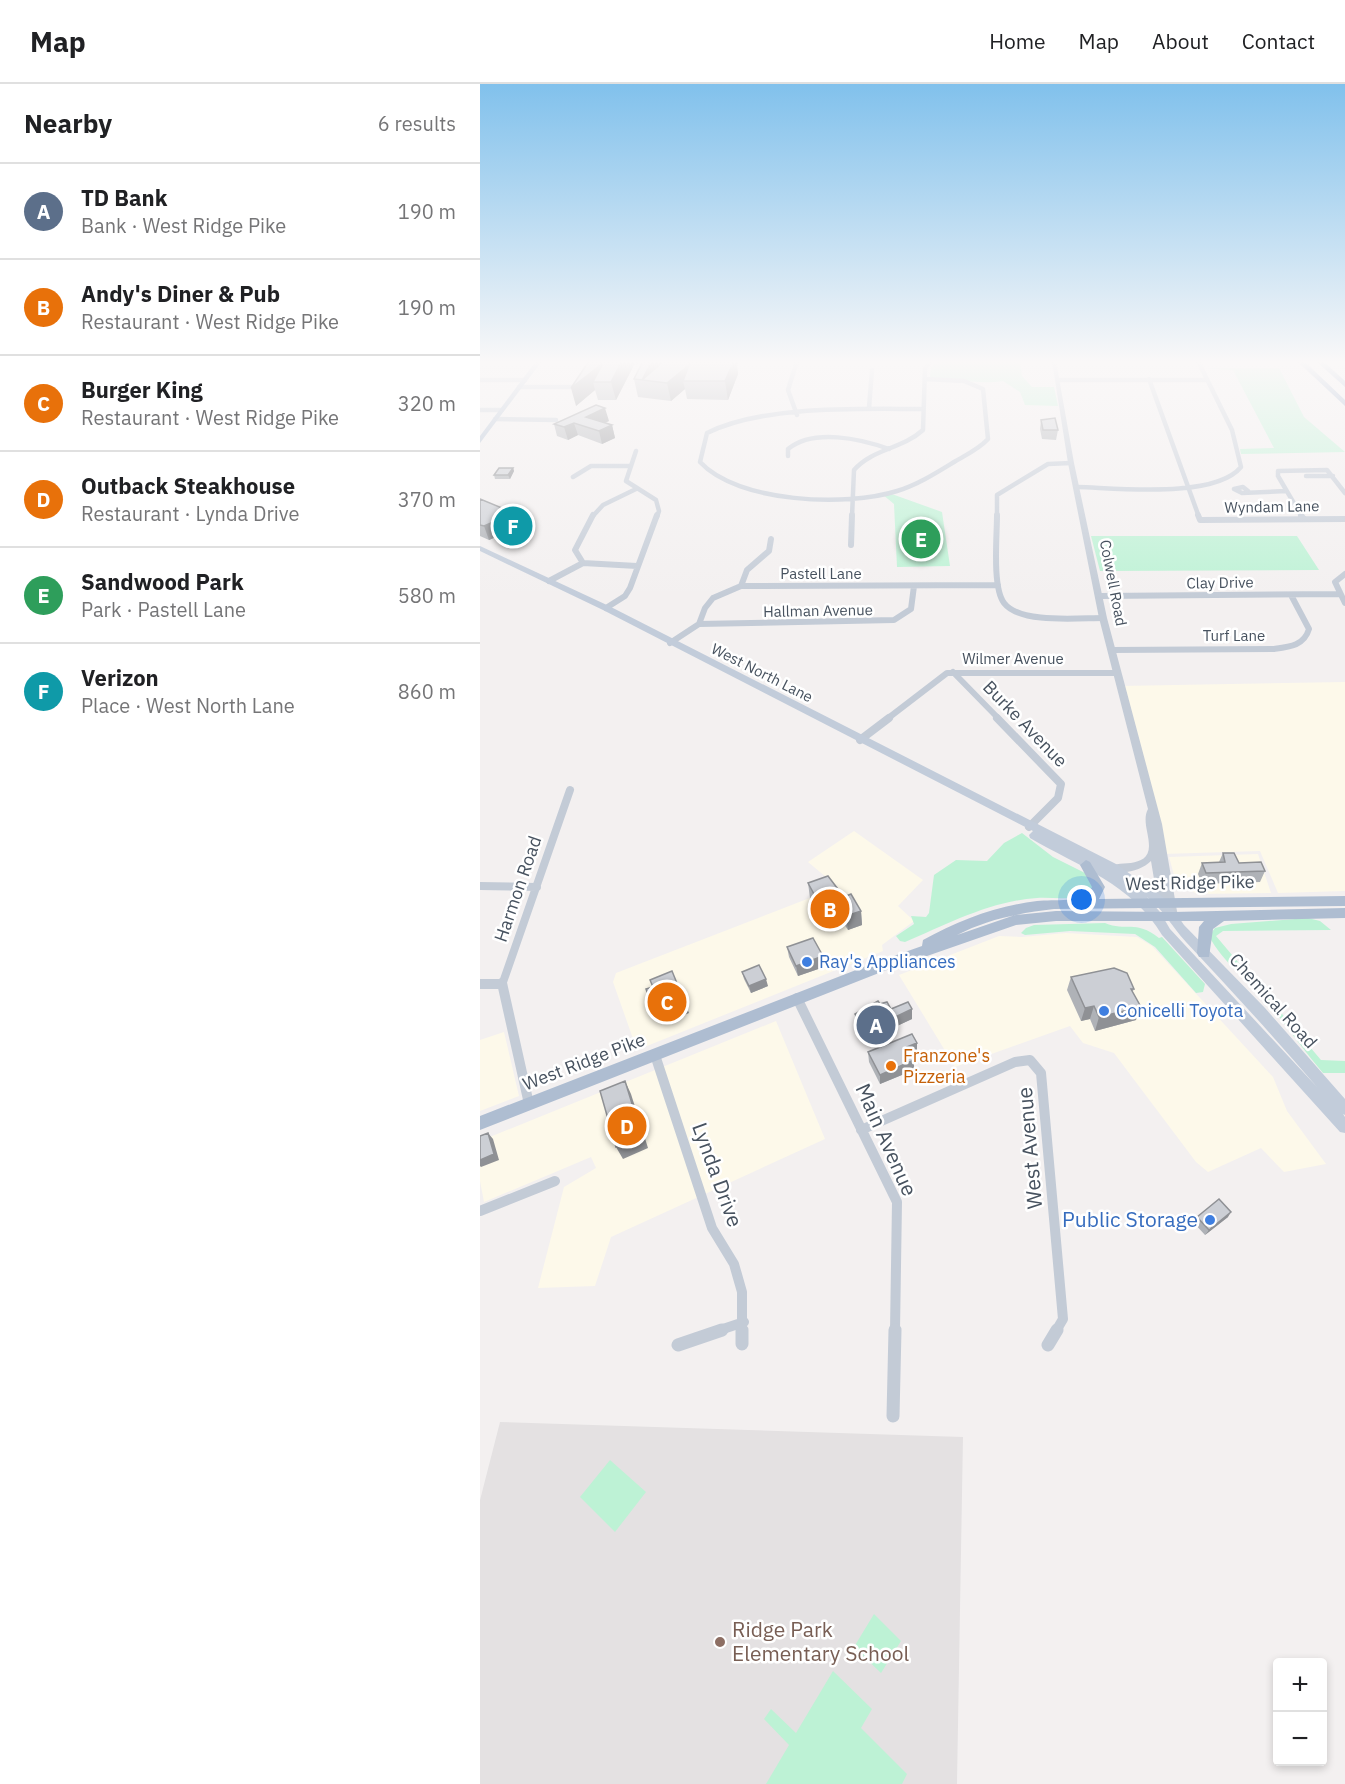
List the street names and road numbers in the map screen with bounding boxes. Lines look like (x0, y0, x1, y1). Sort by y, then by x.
street label: Wyndam Lane (1224, 496, 1320, 517)
street label: Colwell Road (1096, 538, 1131, 628)
street label: Pastell Lane (780, 564, 862, 583)
street label: Clay Drive (1186, 572, 1254, 593)
street label: Hallman Avenue (763, 600, 873, 621)
street label: Turf Lane (1203, 626, 1265, 645)
street label: West North Lane (708, 639, 816, 706)
street label: Wilmer Avenue (962, 649, 1064, 668)
street label: Burke Avenue (978, 675, 1073, 772)
street label: Harmon Road (489, 833, 546, 945)
street label: West Ridge Pike (1125, 870, 1255, 895)
street label: Chemical Road (1224, 948, 1322, 1053)
street label: West Ridge Pike (519, 1028, 648, 1095)
street label: Main Avenue (850, 1079, 924, 1200)
street label: West Avenue (1010, 1086, 1048, 1210)
street label: Lynda Drive (686, 1119, 750, 1231)

